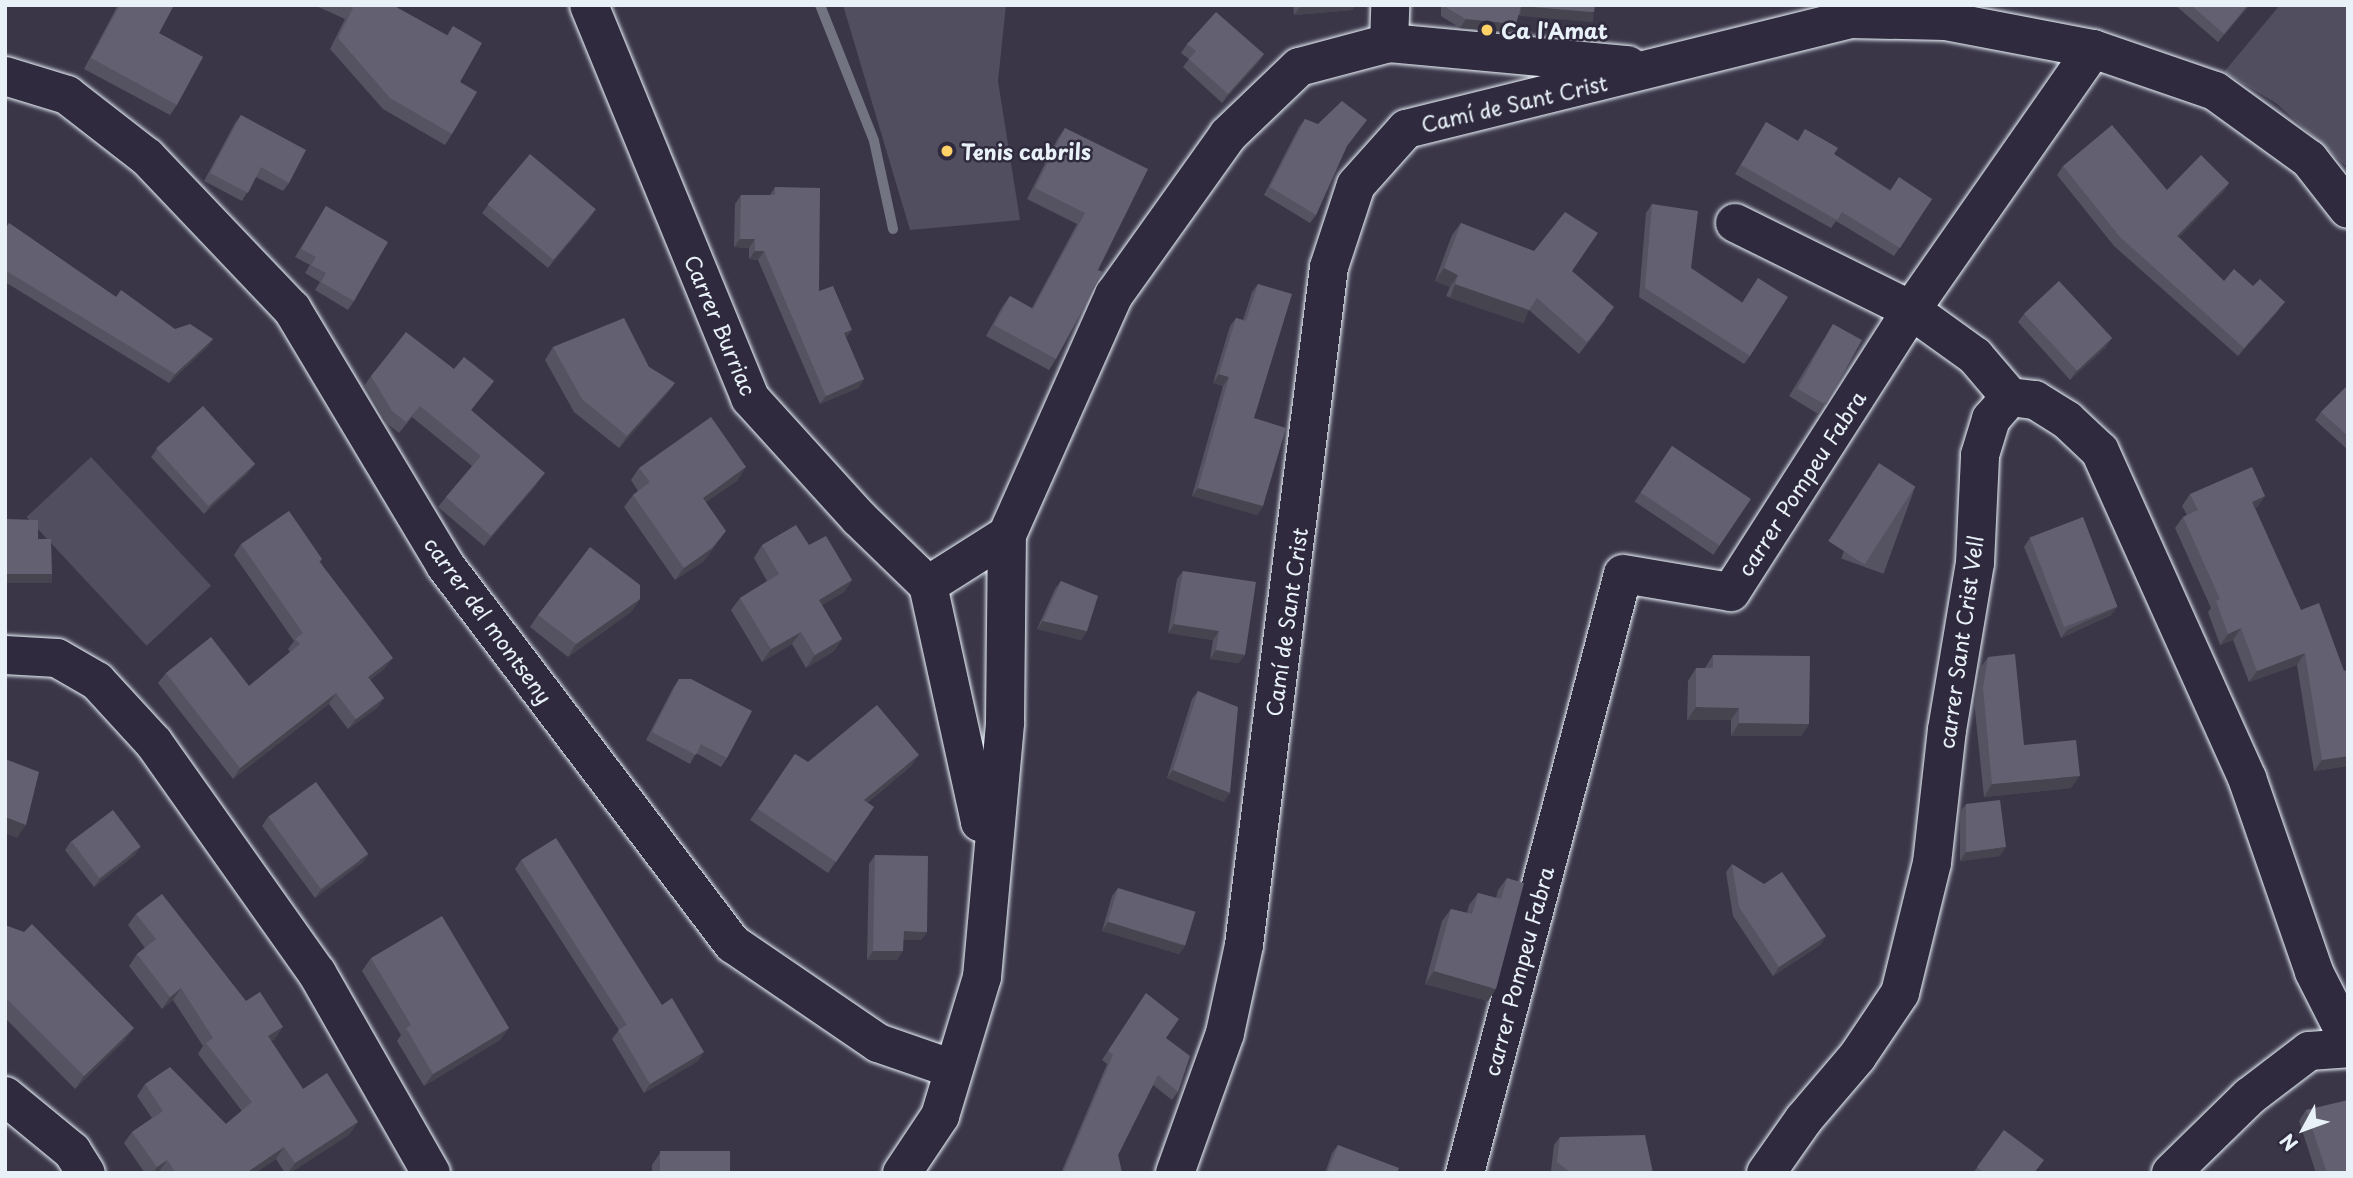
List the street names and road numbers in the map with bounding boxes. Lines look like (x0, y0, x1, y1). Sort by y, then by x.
street label: Camí de Sant Crist (1417, 69, 1611, 137)
street label: Carrer Burriac (680, 251, 762, 399)
street label: carrer Pompeu Fabra (1732, 386, 1870, 580)
street label: Camí de Sant Crist (1260, 525, 1312, 719)
street label: carrer del montseny (419, 530, 559, 710)
street label: carrer Sant Crist Vell (1933, 534, 1987, 750)
street label: carrer Pompeu Fabra (1478, 864, 1558, 1078)

